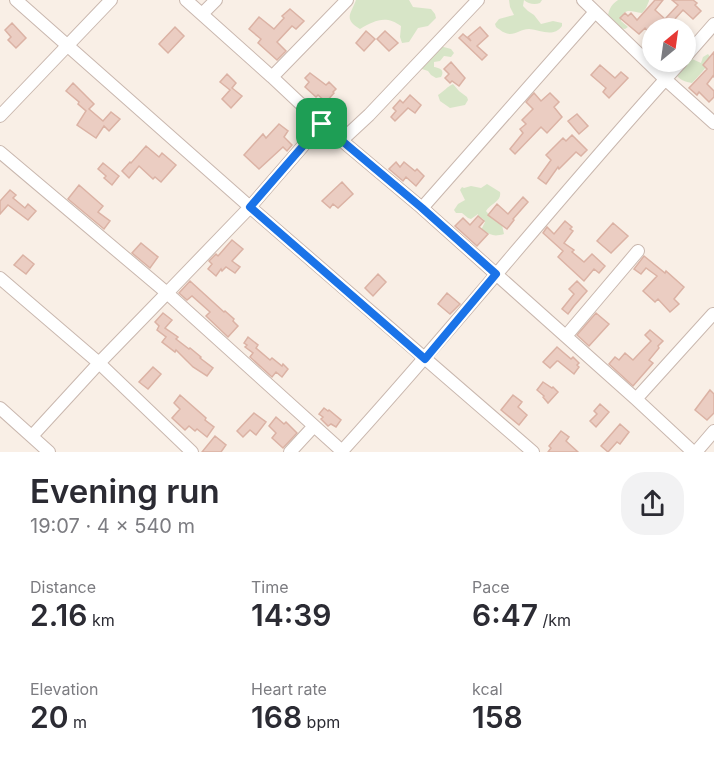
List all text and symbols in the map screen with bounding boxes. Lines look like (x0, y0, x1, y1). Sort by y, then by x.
north arrow (642, 18, 696, 72)
map controls (642, 18, 696, 72)
pin (296, 98, 347, 149)
icon: arrive (305, 107, 338, 140)
text: Evening run (30, 471, 220, 511)
button: share (621, 472, 684, 535)
text: 19:07 · 4 × 540 m (30, 514, 195, 538)
text: Distance (30, 577, 96, 597)
text: Time (251, 577, 289, 597)
text: Pace (472, 577, 510, 597)
text: 2.16 (30, 597, 87, 633)
text: 14:39 (251, 597, 332, 633)
text: 6:47 (472, 597, 538, 633)
text: km (87, 610, 115, 630)
text: /km (538, 610, 571, 630)
text: Elevation (30, 679, 99, 699)
text: Heart rate (251, 679, 327, 699)
text: kcal (472, 679, 503, 699)
text: 20 (30, 699, 68, 735)
text: 168 (251, 699, 302, 735)
text: 158 (472, 699, 523, 735)
text: m (68, 712, 87, 732)
text: bpm (302, 712, 340, 732)

